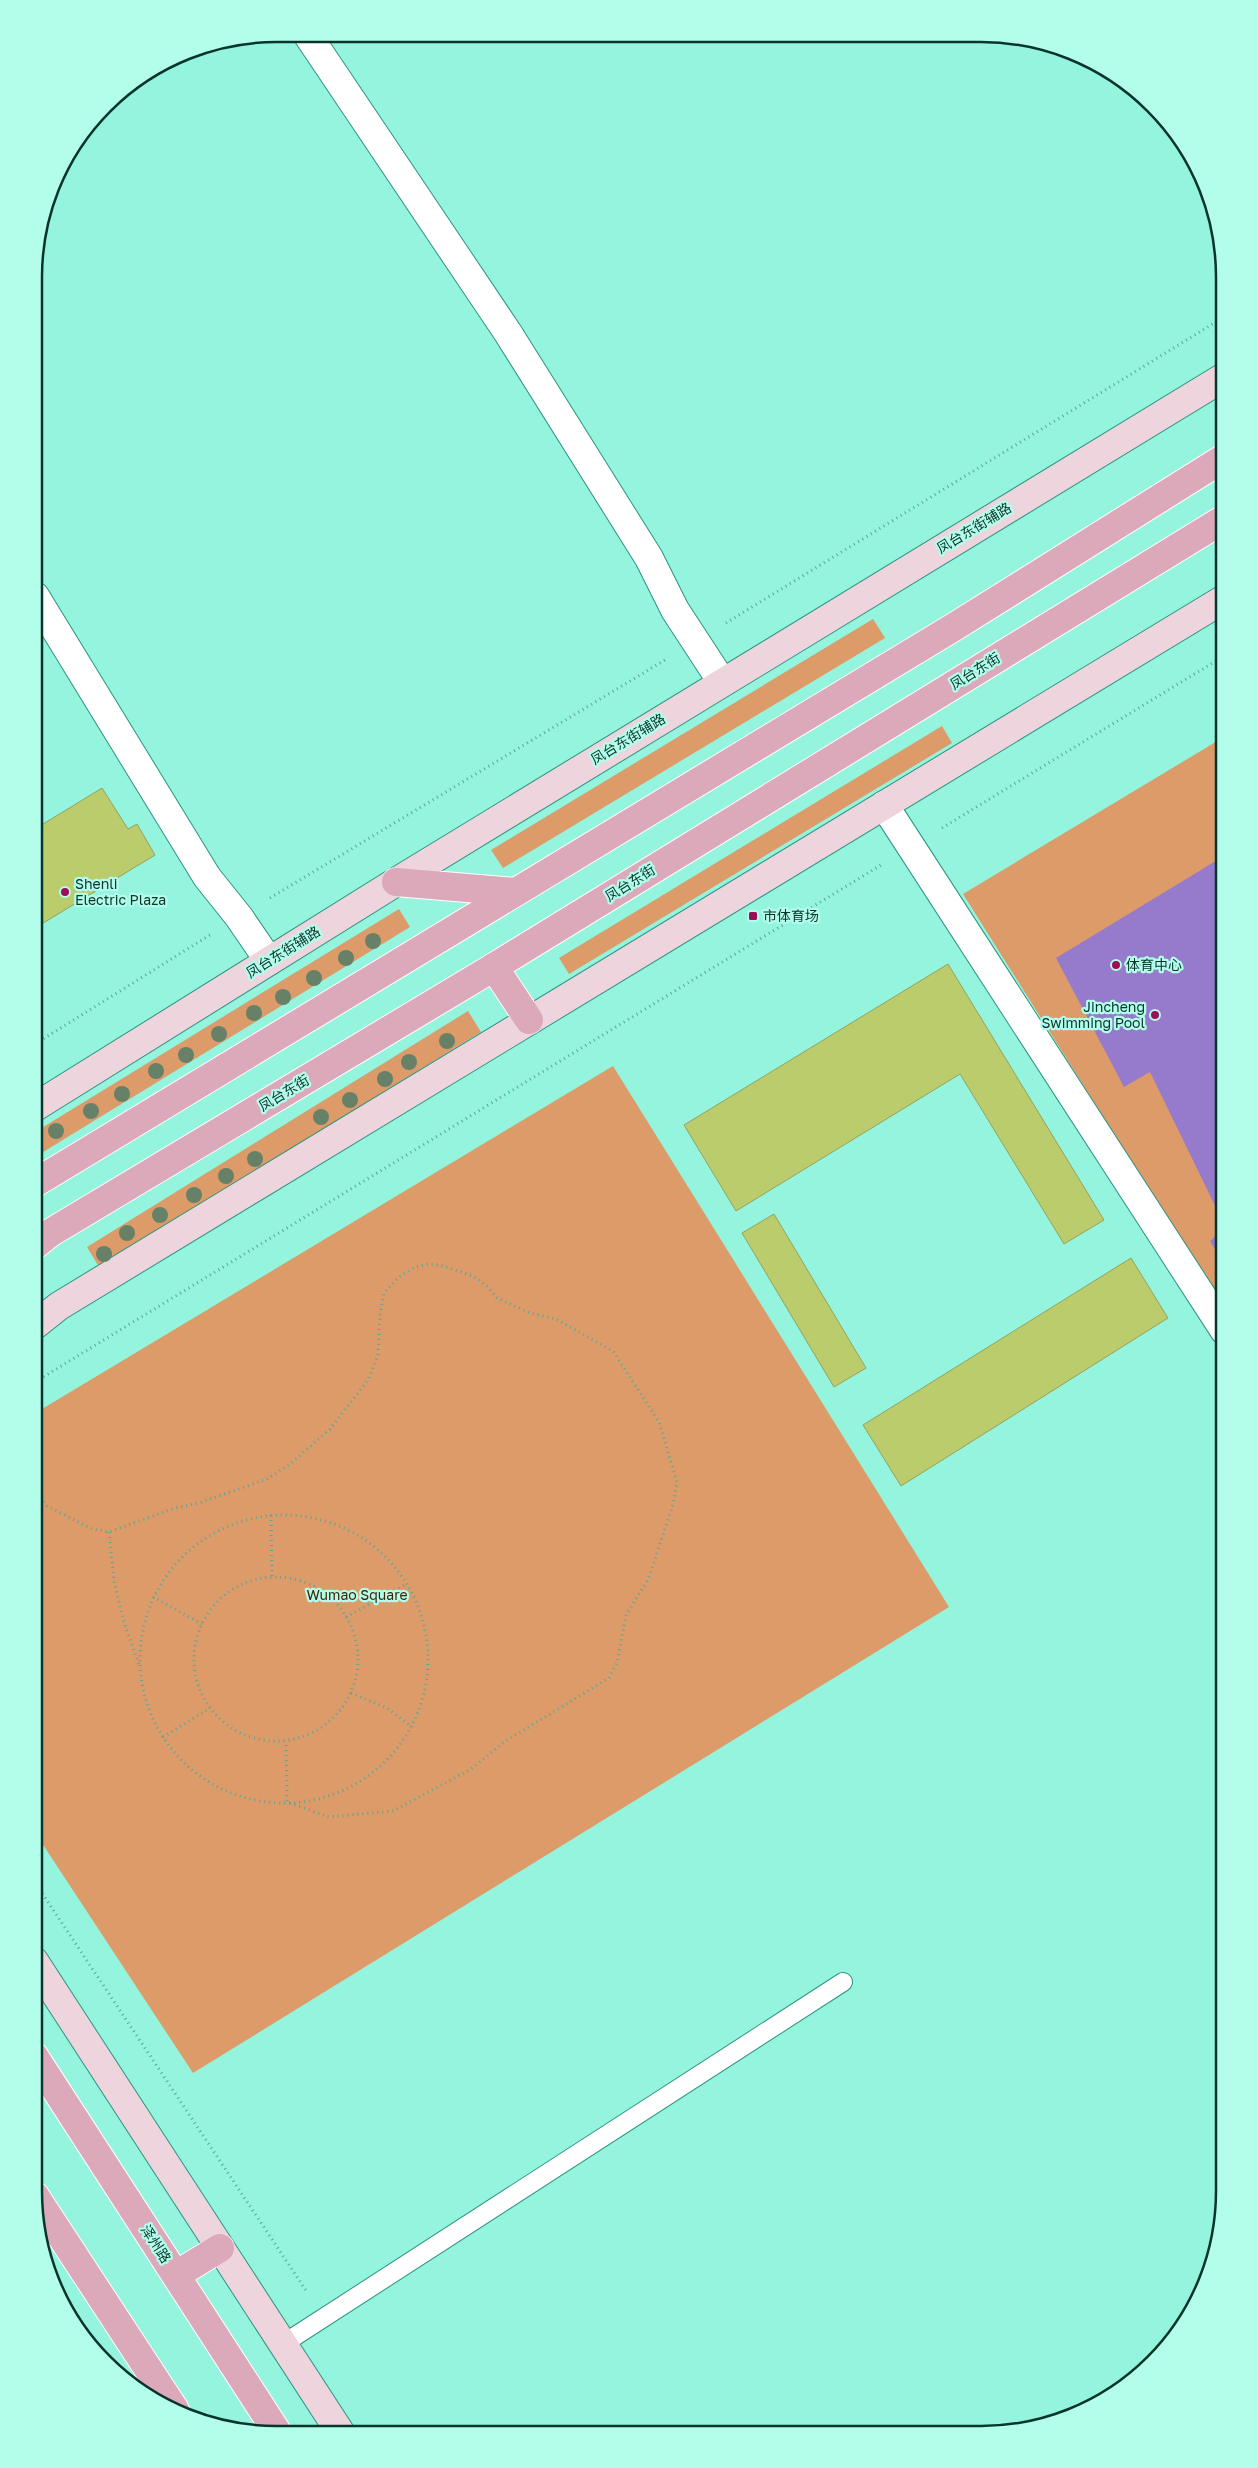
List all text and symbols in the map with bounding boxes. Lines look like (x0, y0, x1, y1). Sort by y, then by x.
street label: 凤台东街辅路 (933, 499, 1014, 556)
street label: 凤台东街 (946, 649, 1003, 693)
street label: 凤台东街辅路 (587, 710, 668, 767)
street label: 凤台东街 (601, 861, 658, 905)
place label: Shenli Electric Plaza (75, 875, 166, 908)
marker: Shenli Electric Plaza (59, 886, 71, 898)
place label: 市体育场 (763, 907, 819, 924)
marker: 市体育场 (747, 910, 759, 922)
street label: 凤台东街辅路 (243, 922, 323, 981)
place label: 体育中心 (1126, 956, 1182, 973)
marker: 体育中心 (1110, 959, 1122, 971)
place label: Jincheng Swimming Pool (1042, 998, 1145, 1031)
marker: Jincheng Swimming Pool (1149, 1009, 1161, 1021)
street label: 凤台东街 (255, 1071, 312, 1114)
park label: Wumao Square (306, 1586, 408, 1603)
street label: 泽州路 (138, 2221, 175, 2266)

